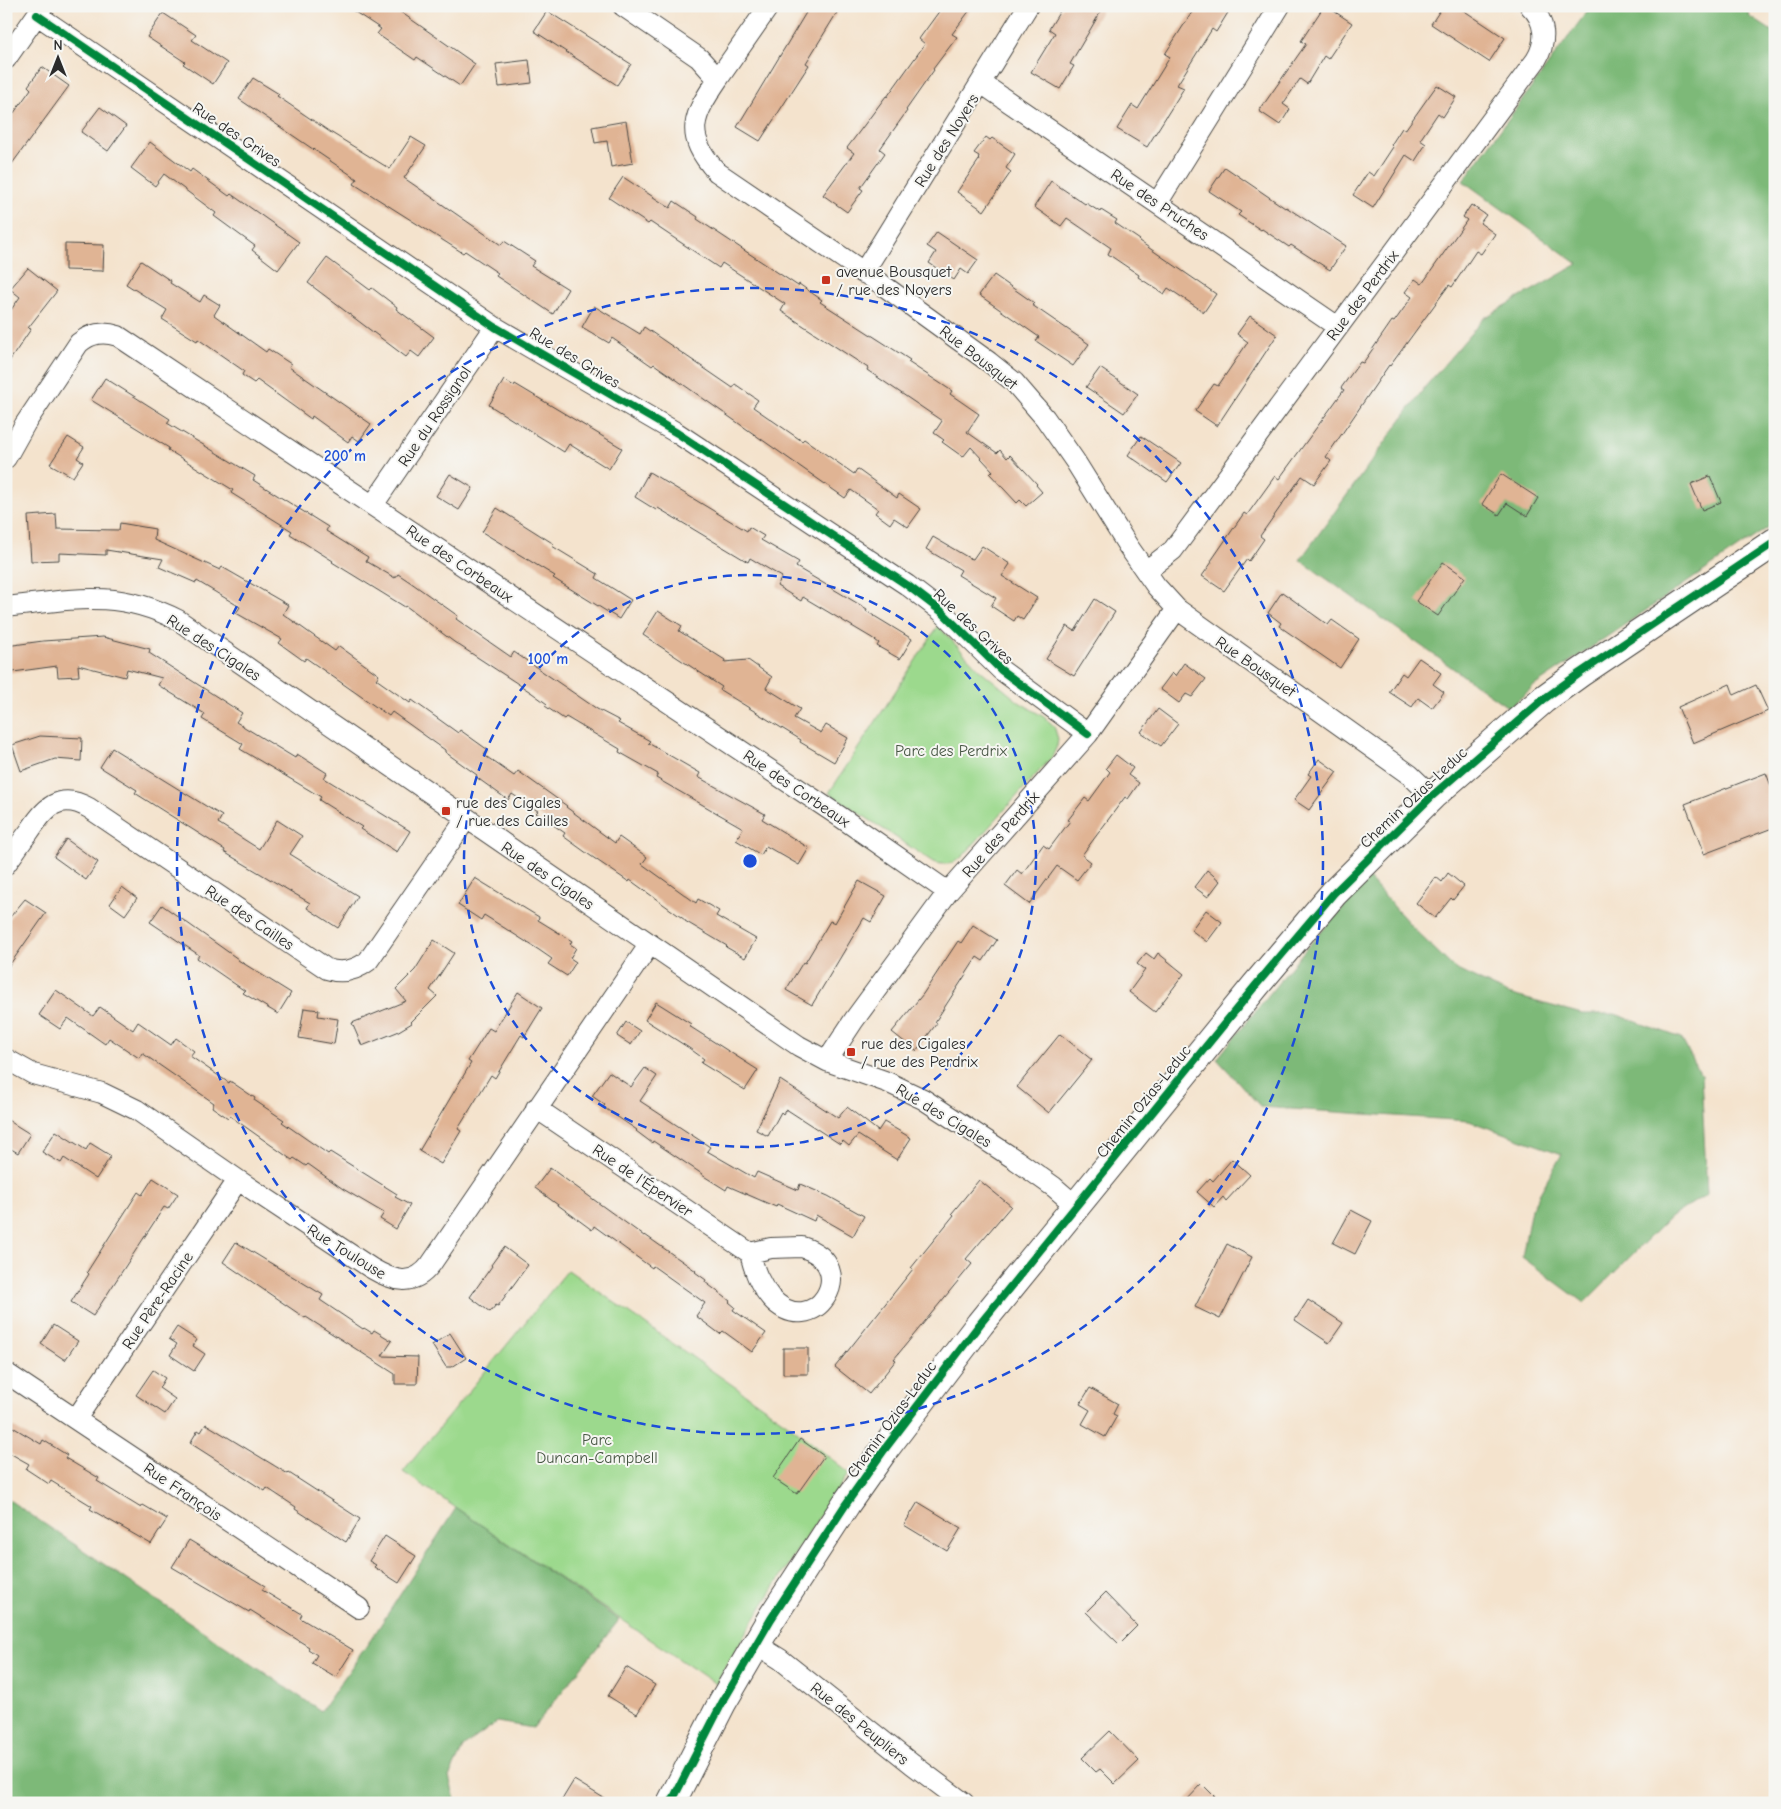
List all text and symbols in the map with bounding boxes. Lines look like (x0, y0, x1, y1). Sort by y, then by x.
north arrow (32, 32, 82, 82)
text: N (53, 37, 63, 54)
street label: Rue des Noyers (911, 90, 983, 190)
street label: Rue des Grives (189, 99, 284, 171)
street label: Rue des Pruches (1107, 165, 1212, 244)
street label: Rue des Perdrix (1323, 247, 1403, 344)
place label: avenue Bousquet / rue des Noyers (836, 263, 952, 299)
marker: avenue Bousquet / rue des Noyers (820, 274, 832, 286)
street label: Rue Bousquet (936, 322, 1021, 394)
street label: Rue des Grives (526, 324, 623, 392)
street label: Rue du Rossignol (395, 363, 475, 470)
text: 200 m (324, 447, 366, 465)
street label: Rue des Corbeaux (403, 521, 517, 606)
street label: Rue des Grives (930, 585, 1017, 668)
street label: Rue des Cigales (163, 611, 264, 685)
street label: Rue Bousquet (1212, 633, 1299, 701)
text: 100 m (528, 650, 568, 668)
park label: Parc des Perdrix (895, 742, 1008, 760)
street label: Chemin Ozias-Leduc (1356, 743, 1471, 852)
street label: Rue des Corbeaux (740, 746, 854, 831)
street label: Rue des Perdrix (959, 788, 1043, 881)
place label: rue des Cigales / rue des Cailles (456, 794, 568, 830)
marker: rue des Cigales / rue des Cailles (440, 805, 452, 817)
street label: Rue des Cigales (498, 838, 597, 914)
centre of rings (741, 852, 759, 870)
street label: Rue des Cailles (202, 882, 297, 954)
place label: rue des Cigales / rue des Perdrix (861, 1035, 978, 1071)
street label: Chemin Ozias-Leduc (1093, 1041, 1195, 1162)
marker: rue des Cigales / rue des Perdrix (845, 1046, 857, 1058)
street label: Rue des Cigales (893, 1080, 995, 1152)
street label: Rue de l'Épervier (589, 1140, 697, 1221)
street label: Rue Toulouse (304, 1221, 389, 1283)
street label: Rue Père-Racine (119, 1248, 197, 1353)
street label: Chemin Ozias-Leduc (843, 1358, 940, 1481)
park label: Parc Duncan-Campbell (536, 1431, 658, 1467)
street label: Rue François (140, 1459, 225, 1525)
street label: Rue des Peupliers (807, 1679, 912, 1769)

